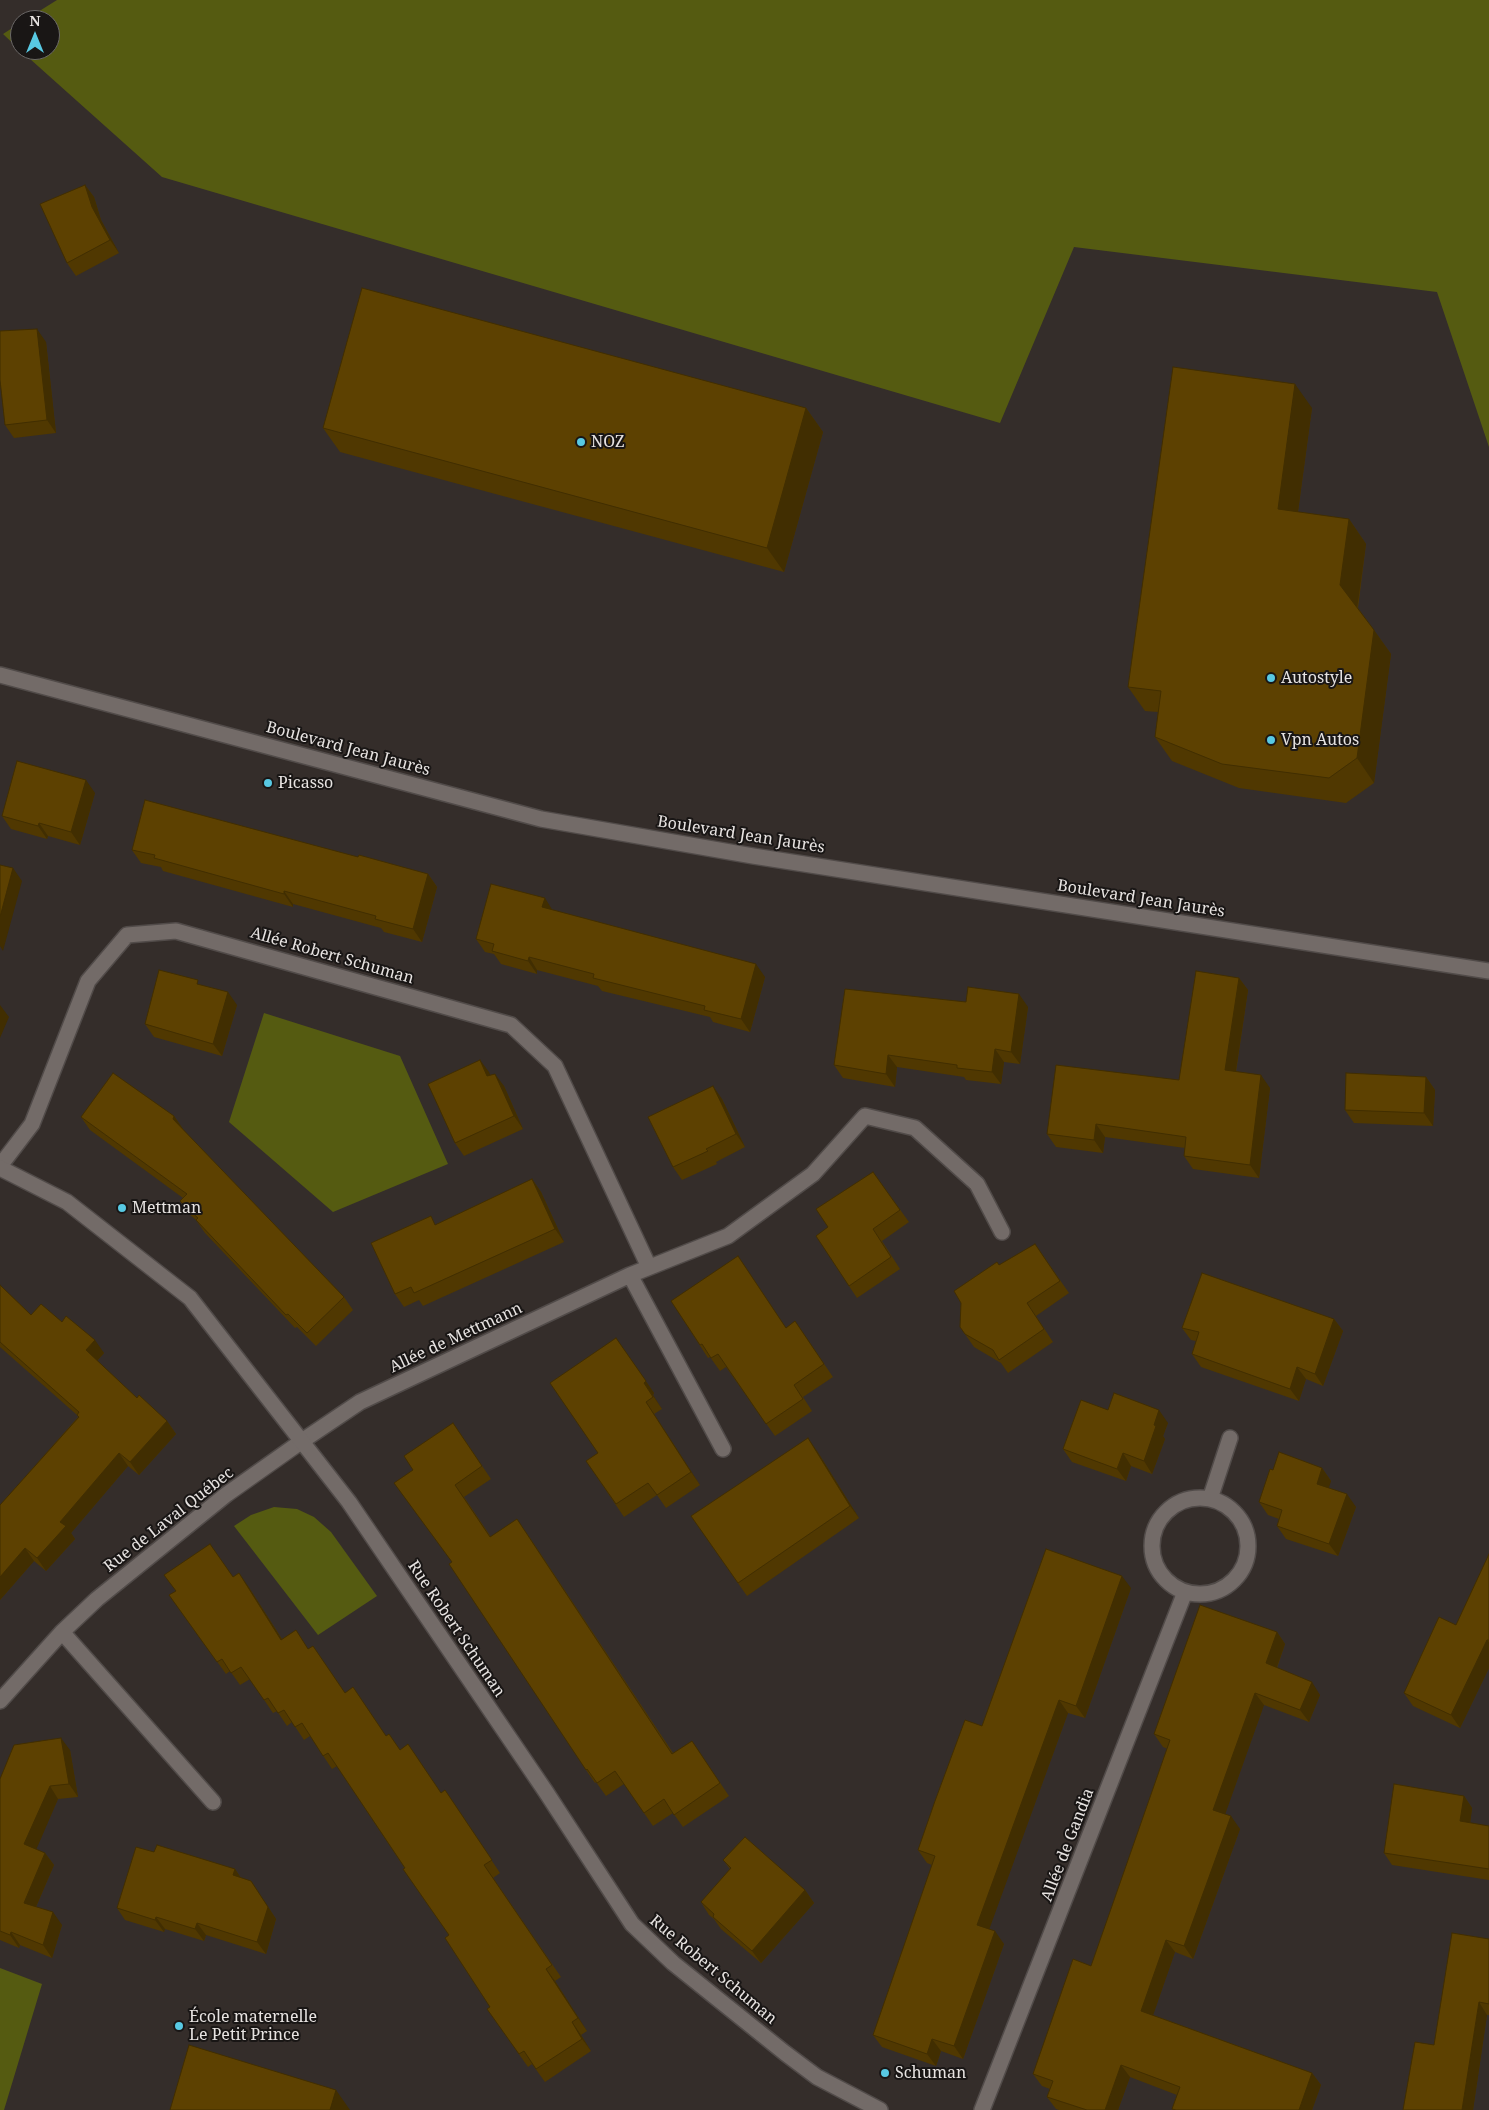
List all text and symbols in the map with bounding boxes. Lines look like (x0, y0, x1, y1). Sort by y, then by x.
north arrow (10, 10, 60, 60)
text: N (29, 11, 41, 30)
place label: NOZ (591, 432, 625, 452)
marker: NOZ (575, 436, 587, 448)
place label: Autostyle (1281, 668, 1352, 688)
marker: Autostyle (1265, 672, 1277, 684)
street label: Boulevard Jean Jaurès (264, 718, 432, 780)
place label: Vpn Autos (1281, 730, 1359, 750)
marker: Vpn Autos (1265, 734, 1277, 746)
place label: Picasso (278, 773, 333, 793)
marker: Picasso (262, 777, 274, 789)
street label: Boulevard Jean Jaurès (656, 812, 826, 858)
street label: Boulevard Jean Jaurès (1056, 876, 1226, 922)
street label: Allée Robert Schuman (248, 923, 416, 989)
place label: Mettman (132, 1198, 201, 1218)
marker: Mettman (116, 1202, 128, 1214)
street label: Allée de Mettmann (386, 1299, 526, 1377)
street label: Rue de Laval Québec (100, 1463, 238, 1577)
street label: Rue Robert Schuman (403, 1557, 509, 1701)
street label: Allée de Gandia (1038, 1786, 1098, 1904)
street label: Rue Robert Schuman (645, 1911, 781, 2029)
place label: École maternelle Le Petit Prince (189, 2007, 317, 2045)
marker: École maternelle Le Petit Prince (173, 2020, 185, 2032)
place label: Schuman (895, 2063, 966, 2083)
marker: Schuman (879, 2067, 891, 2079)

